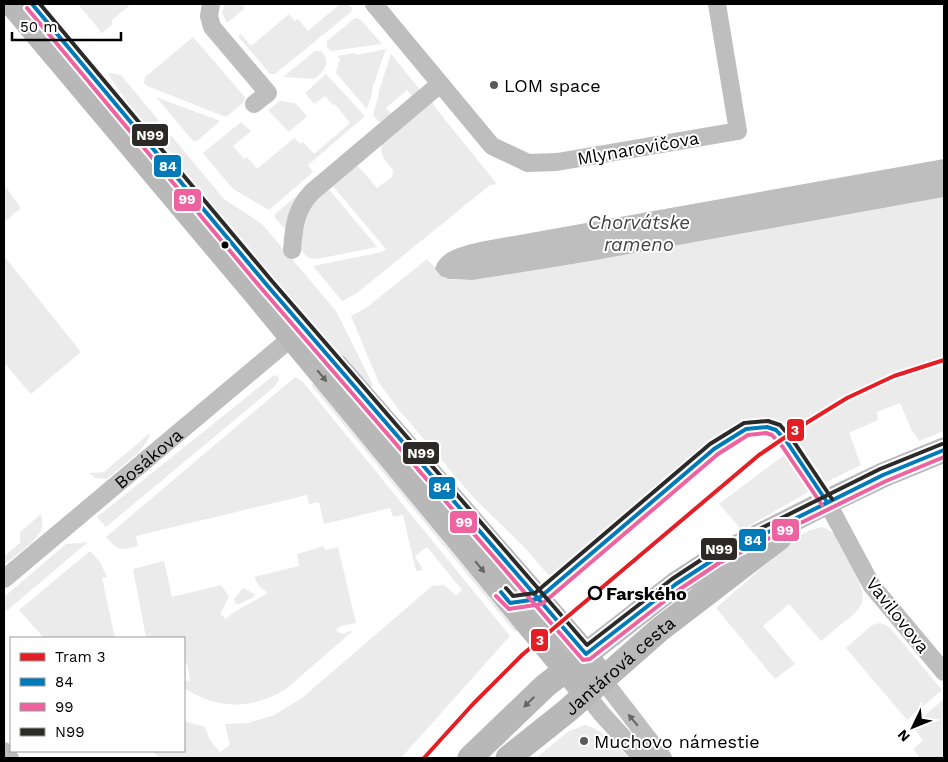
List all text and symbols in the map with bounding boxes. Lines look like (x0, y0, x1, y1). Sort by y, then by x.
scale bar (12, 10, 121, 42)
text: 50 m (20, 18, 57, 36)
place label: LOM space (504, 75, 601, 96)
marker: LOM space (488, 79, 500, 91)
line badge: N99 (131, 123, 169, 147)
text: N99 (136, 127, 164, 143)
street label: Mlynarovičova (576, 127, 700, 169)
line badge: 84 (153, 154, 182, 178)
text: 84 (159, 158, 177, 174)
line badge: 99 (173, 188, 202, 212)
text: 99 (178, 191, 196, 207)
water label: Chorvátske rameno (588, 211, 690, 256)
unlabelled marker (220, 240, 230, 250)
one-way arrow (316, 369, 328, 381)
line badge: 3 (786, 418, 805, 442)
text: 3 (791, 422, 799, 438)
street label: Bosákova (110, 424, 186, 493)
line badge: N99 (402, 441, 440, 465)
text: N99 (407, 445, 435, 461)
line badge: 84 (428, 476, 456, 500)
text: 84 (433, 479, 451, 495)
line badge: 99 (449, 510, 478, 534)
text: 99 (455, 514, 473, 530)
line badge: 99 (771, 518, 800, 542)
text: 99 (776, 522, 794, 538)
line badge: 84 (738, 528, 767, 552)
text: 84 (744, 532, 762, 548)
line badge: N99 (700, 537, 738, 561)
text: N99 (705, 541, 733, 557)
one-way arrow (474, 561, 485, 573)
street label: Vavilovova (862, 573, 934, 657)
place label: Farského (606, 583, 687, 604)
marker: Farského (588, 586, 602, 600)
street label: Jantárová cesta (560, 611, 679, 719)
line badge: 3 (530, 628, 549, 652)
text: 3 (536, 632, 544, 648)
legend (10, 637, 185, 752)
text: Tram 3 (55, 648, 106, 666)
text: 84 (55, 673, 73, 691)
one-way arrow (523, 695, 535, 707)
text: 99 (55, 698, 74, 716)
north arrow (888, 702, 938, 752)
one-way arrow (628, 713, 639, 726)
text: N99 (55, 723, 85, 741)
text: N (894, 727, 913, 745)
place label: Muchovo námestie (594, 731, 760, 752)
marker: Muchovo námestie (578, 735, 590, 747)

